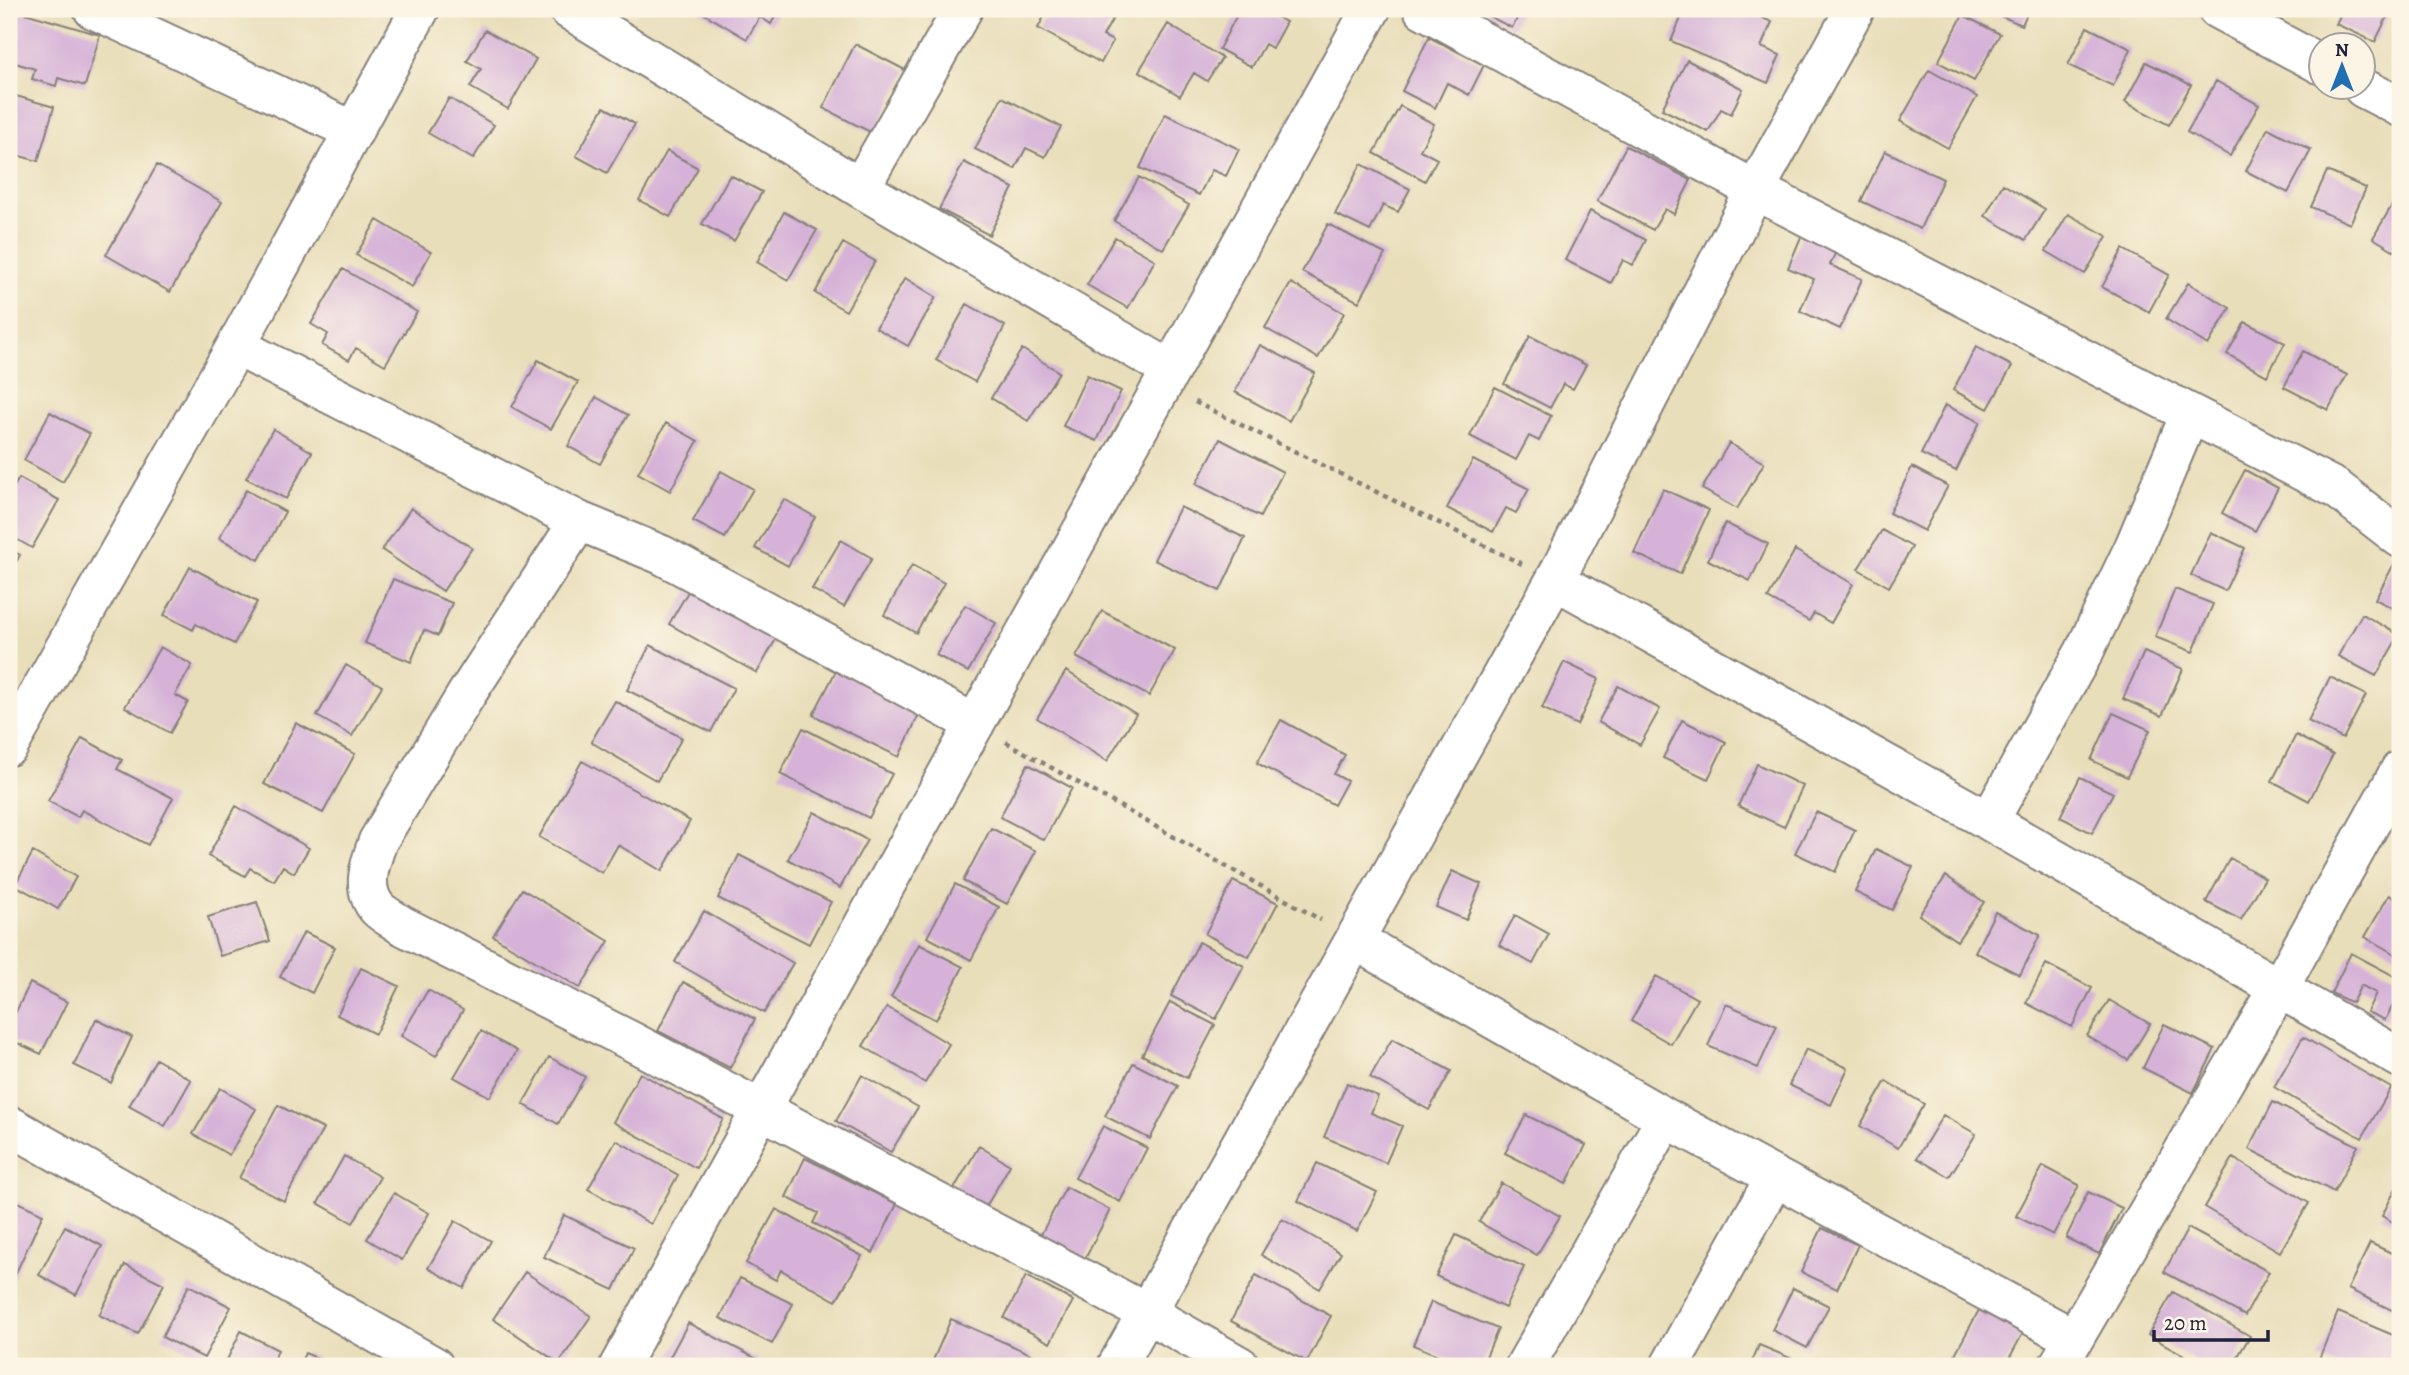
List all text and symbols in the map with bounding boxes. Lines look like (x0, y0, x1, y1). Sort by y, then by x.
north arrow (2308, 32, 2378, 102)
text: N (2335, 37, 2349, 63)
scale bar (2154, 1298, 2267, 1342)
text: 20 m (2164, 1309, 2207, 1337)

